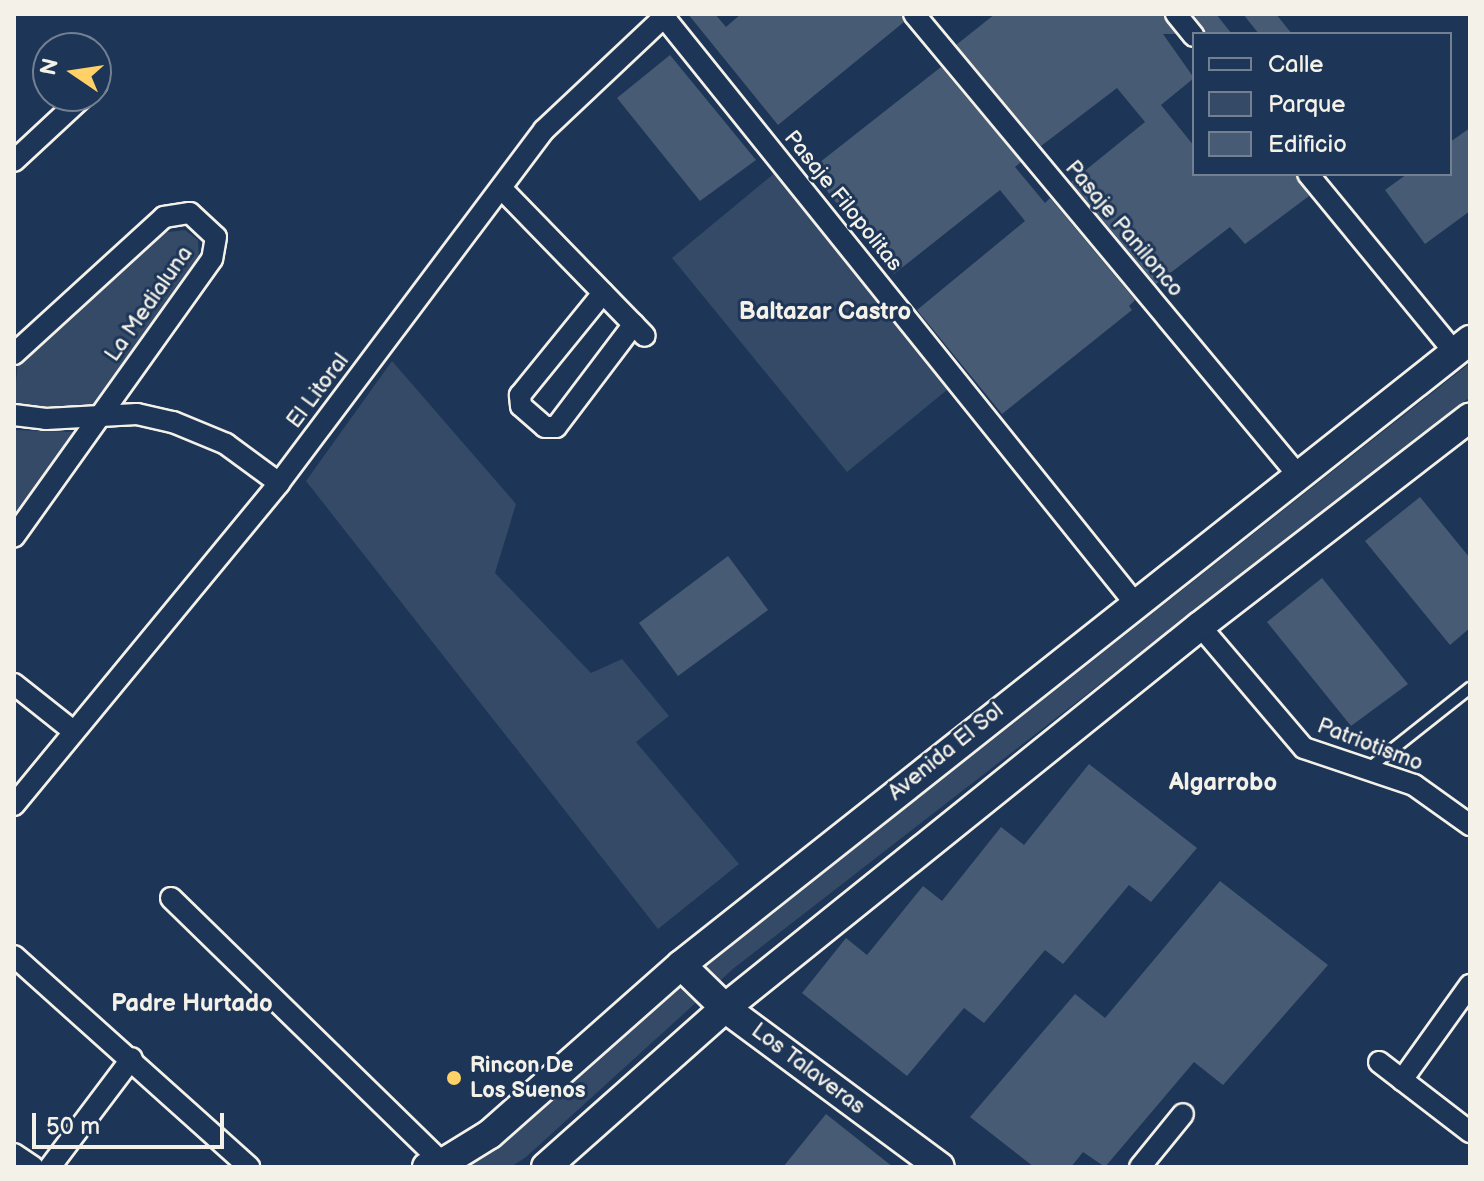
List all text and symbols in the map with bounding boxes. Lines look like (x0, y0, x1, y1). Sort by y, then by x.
north arrow (32, 32, 112, 112)
legend (1192, 32, 1452, 176)
text: Calle (1268, 50, 1323, 79)
text: N (35, 56, 65, 78)
text: Parque (1268, 90, 1346, 119)
street label: Pasaje Filopolitas (778, 125, 908, 277)
text: Edificio (1268, 130, 1347, 159)
street label: Pasaje Panilonco (1059, 155, 1189, 303)
street label: La Medialuna (100, 241, 198, 367)
district label: Baltazar Castro (739, 298, 911, 326)
street label: El Litoral (281, 348, 355, 434)
street label: Avenida El Sol (883, 697, 1009, 807)
street label: Patriotismo (1313, 713, 1427, 777)
district label: Algarrobo (1169, 769, 1277, 797)
district label: Padre Hurtado (111, 990, 273, 1018)
street label: Los Talaveras (746, 1018, 870, 1120)
place label: Rincon De Los Suenos (470, 1052, 586, 1104)
marker: Rincon De Los Suenos (445, 1069, 463, 1087)
scale bar (36, 1097, 228, 1147)
text: 50 m (46, 1112, 100, 1141)

